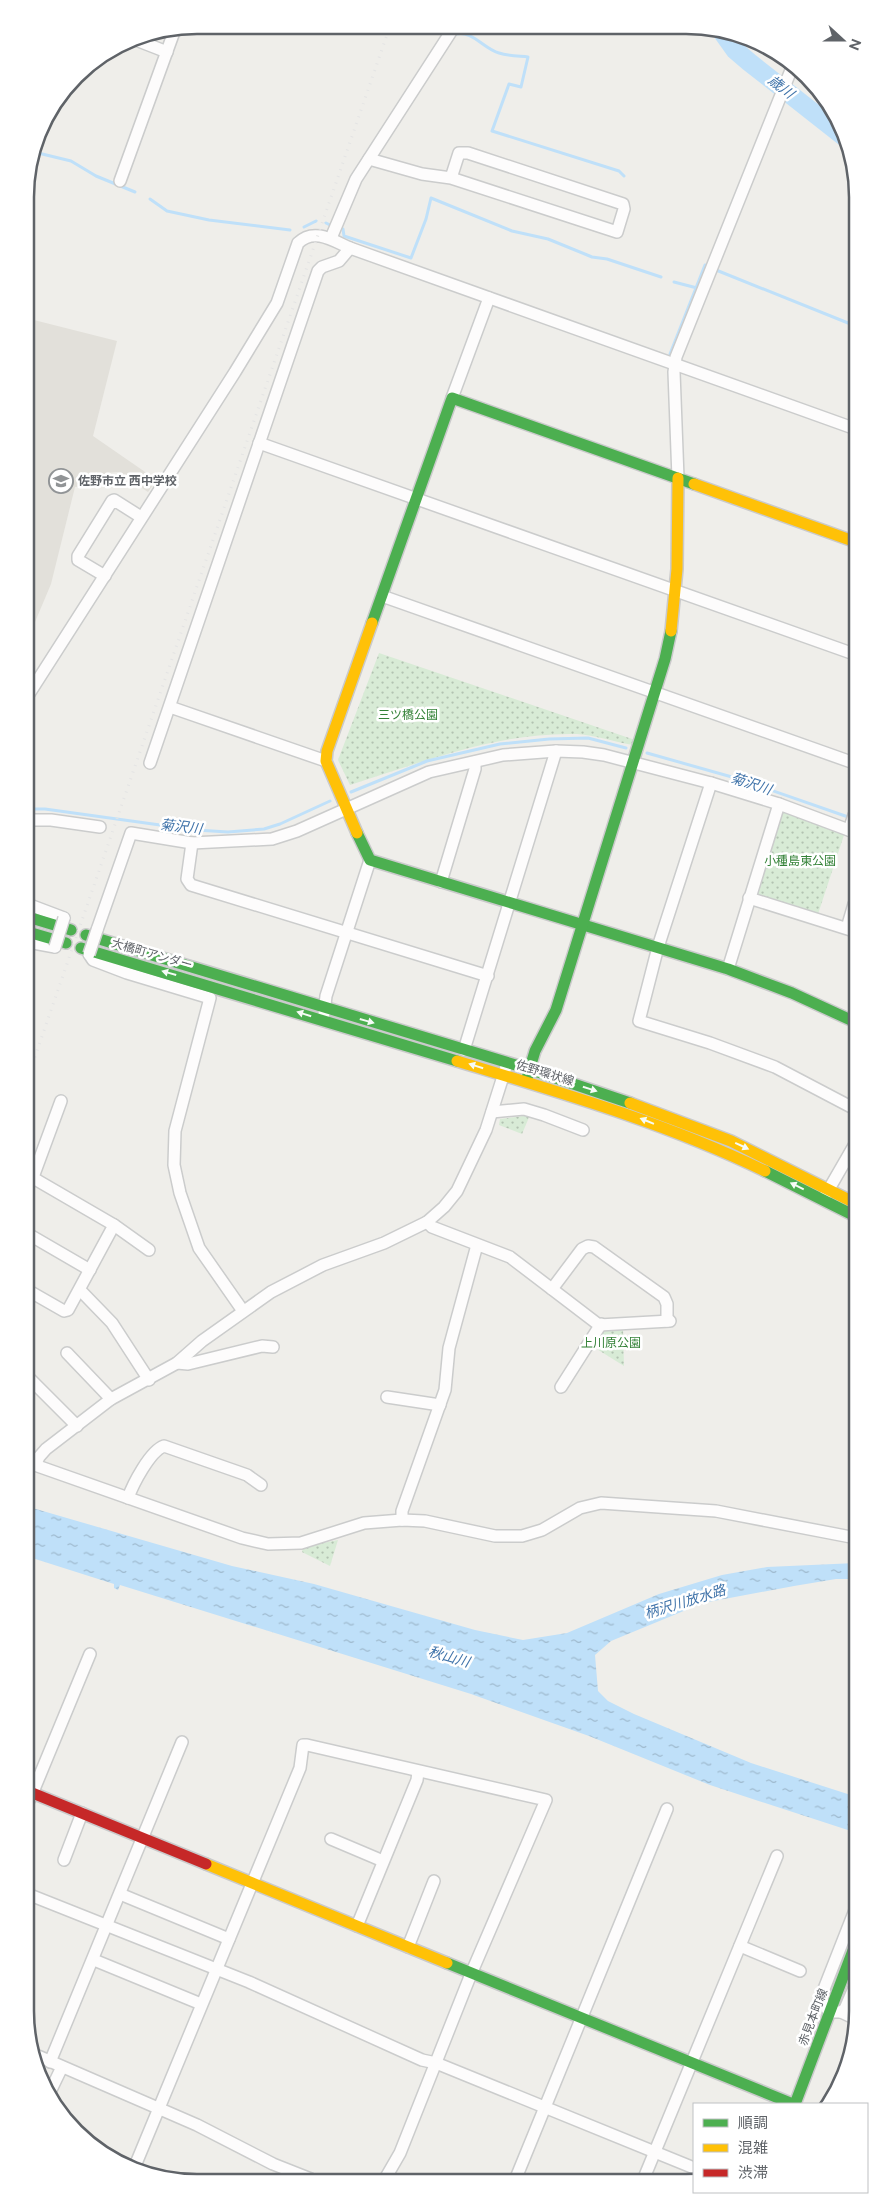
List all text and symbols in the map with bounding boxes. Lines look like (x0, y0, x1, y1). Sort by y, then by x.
north arrow (818, 15, 868, 65)
text: N (845, 36, 865, 53)
water label: 歳川 (765, 72, 799, 104)
school or university icon: 佐野市立 西中学校 (48, 468, 74, 494)
place label: 佐野市立 西中学校 (78, 474, 177, 488)
park label: 三ツ橋公園 (378, 708, 438, 722)
water label: 菊沢川 (728, 769, 776, 799)
water label: 菊沢川 (159, 816, 205, 838)
park label: 小種島東公園 (764, 854, 836, 868)
street label: 大橋町アンダー (110, 936, 194, 972)
one-way arrow (162, 969, 177, 977)
one-way arrow (296, 1009, 311, 1017)
one-way arrow (360, 1017, 375, 1025)
street label: 佐野環状線 (514, 1058, 576, 1088)
one-way arrow (468, 1062, 483, 1070)
one-way arrow (582, 1086, 597, 1093)
one-way arrow (640, 1117, 655, 1125)
one-way arrow (735, 1143, 749, 1151)
one-way arrow (789, 1182, 804, 1190)
park label: 上川原公園 (581, 1336, 641, 1350)
water label: 柄沢川放水路 (642, 1581, 729, 1622)
water label: 秋山川 (426, 1643, 473, 1672)
street label: 赤見本町線 (796, 1986, 830, 2048)
legend (693, 2103, 868, 2193)
text: 順調 (738, 2114, 768, 2132)
text: 混雑 (738, 2139, 768, 2157)
text: 渋滞 (738, 2164, 768, 2182)

